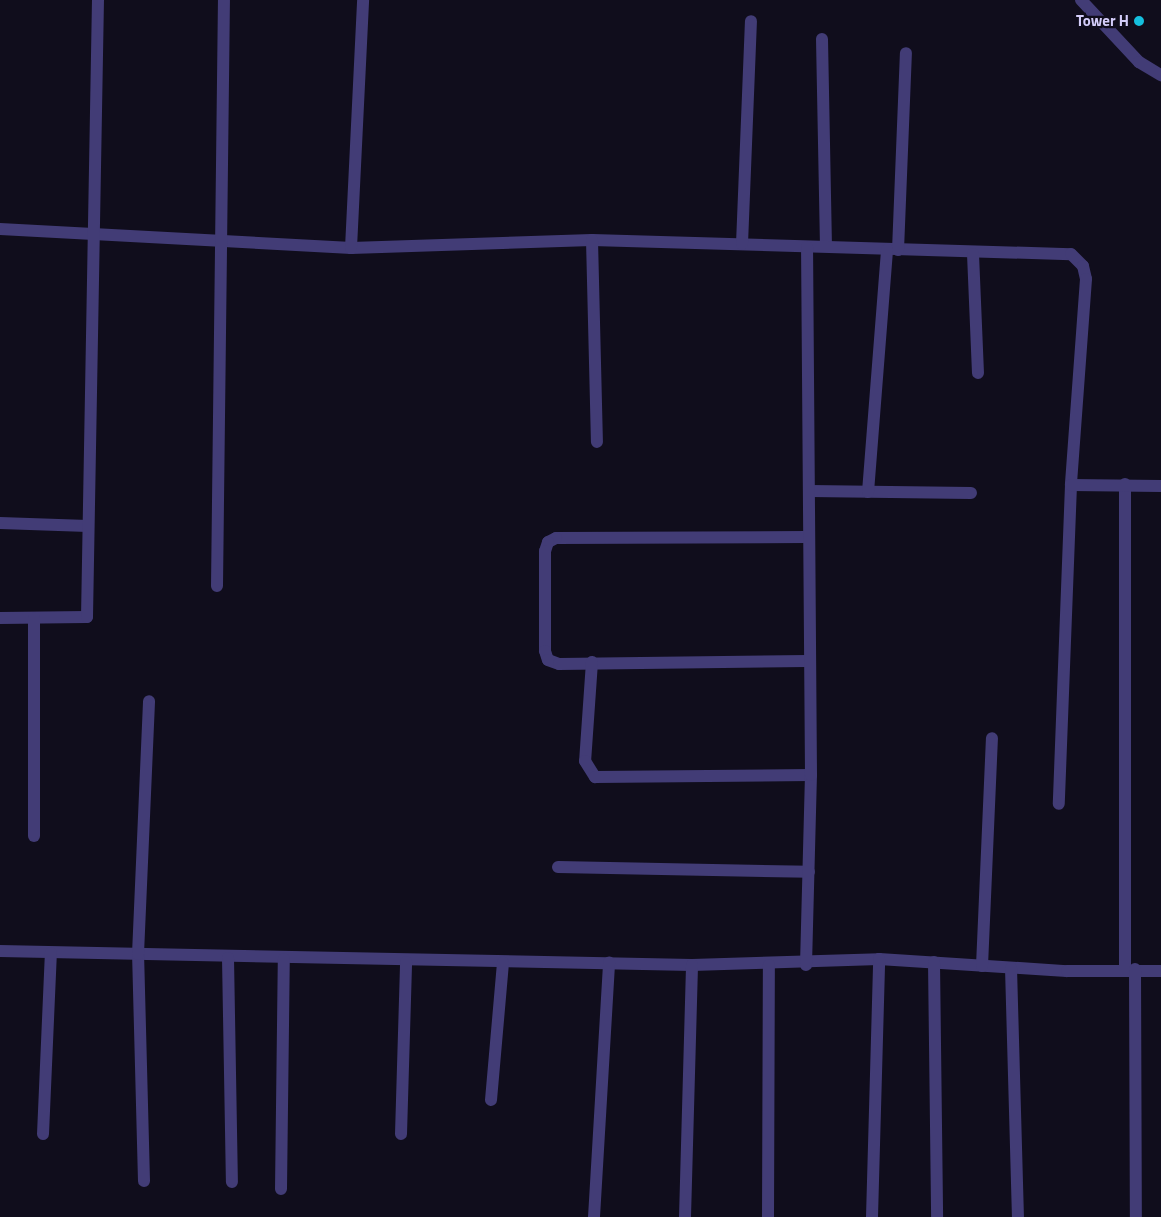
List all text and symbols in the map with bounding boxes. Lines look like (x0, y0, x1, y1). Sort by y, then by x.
place label: Tower H (1076, 12, 1129, 30)
marker: Tower H (1133, 15, 1145, 27)

